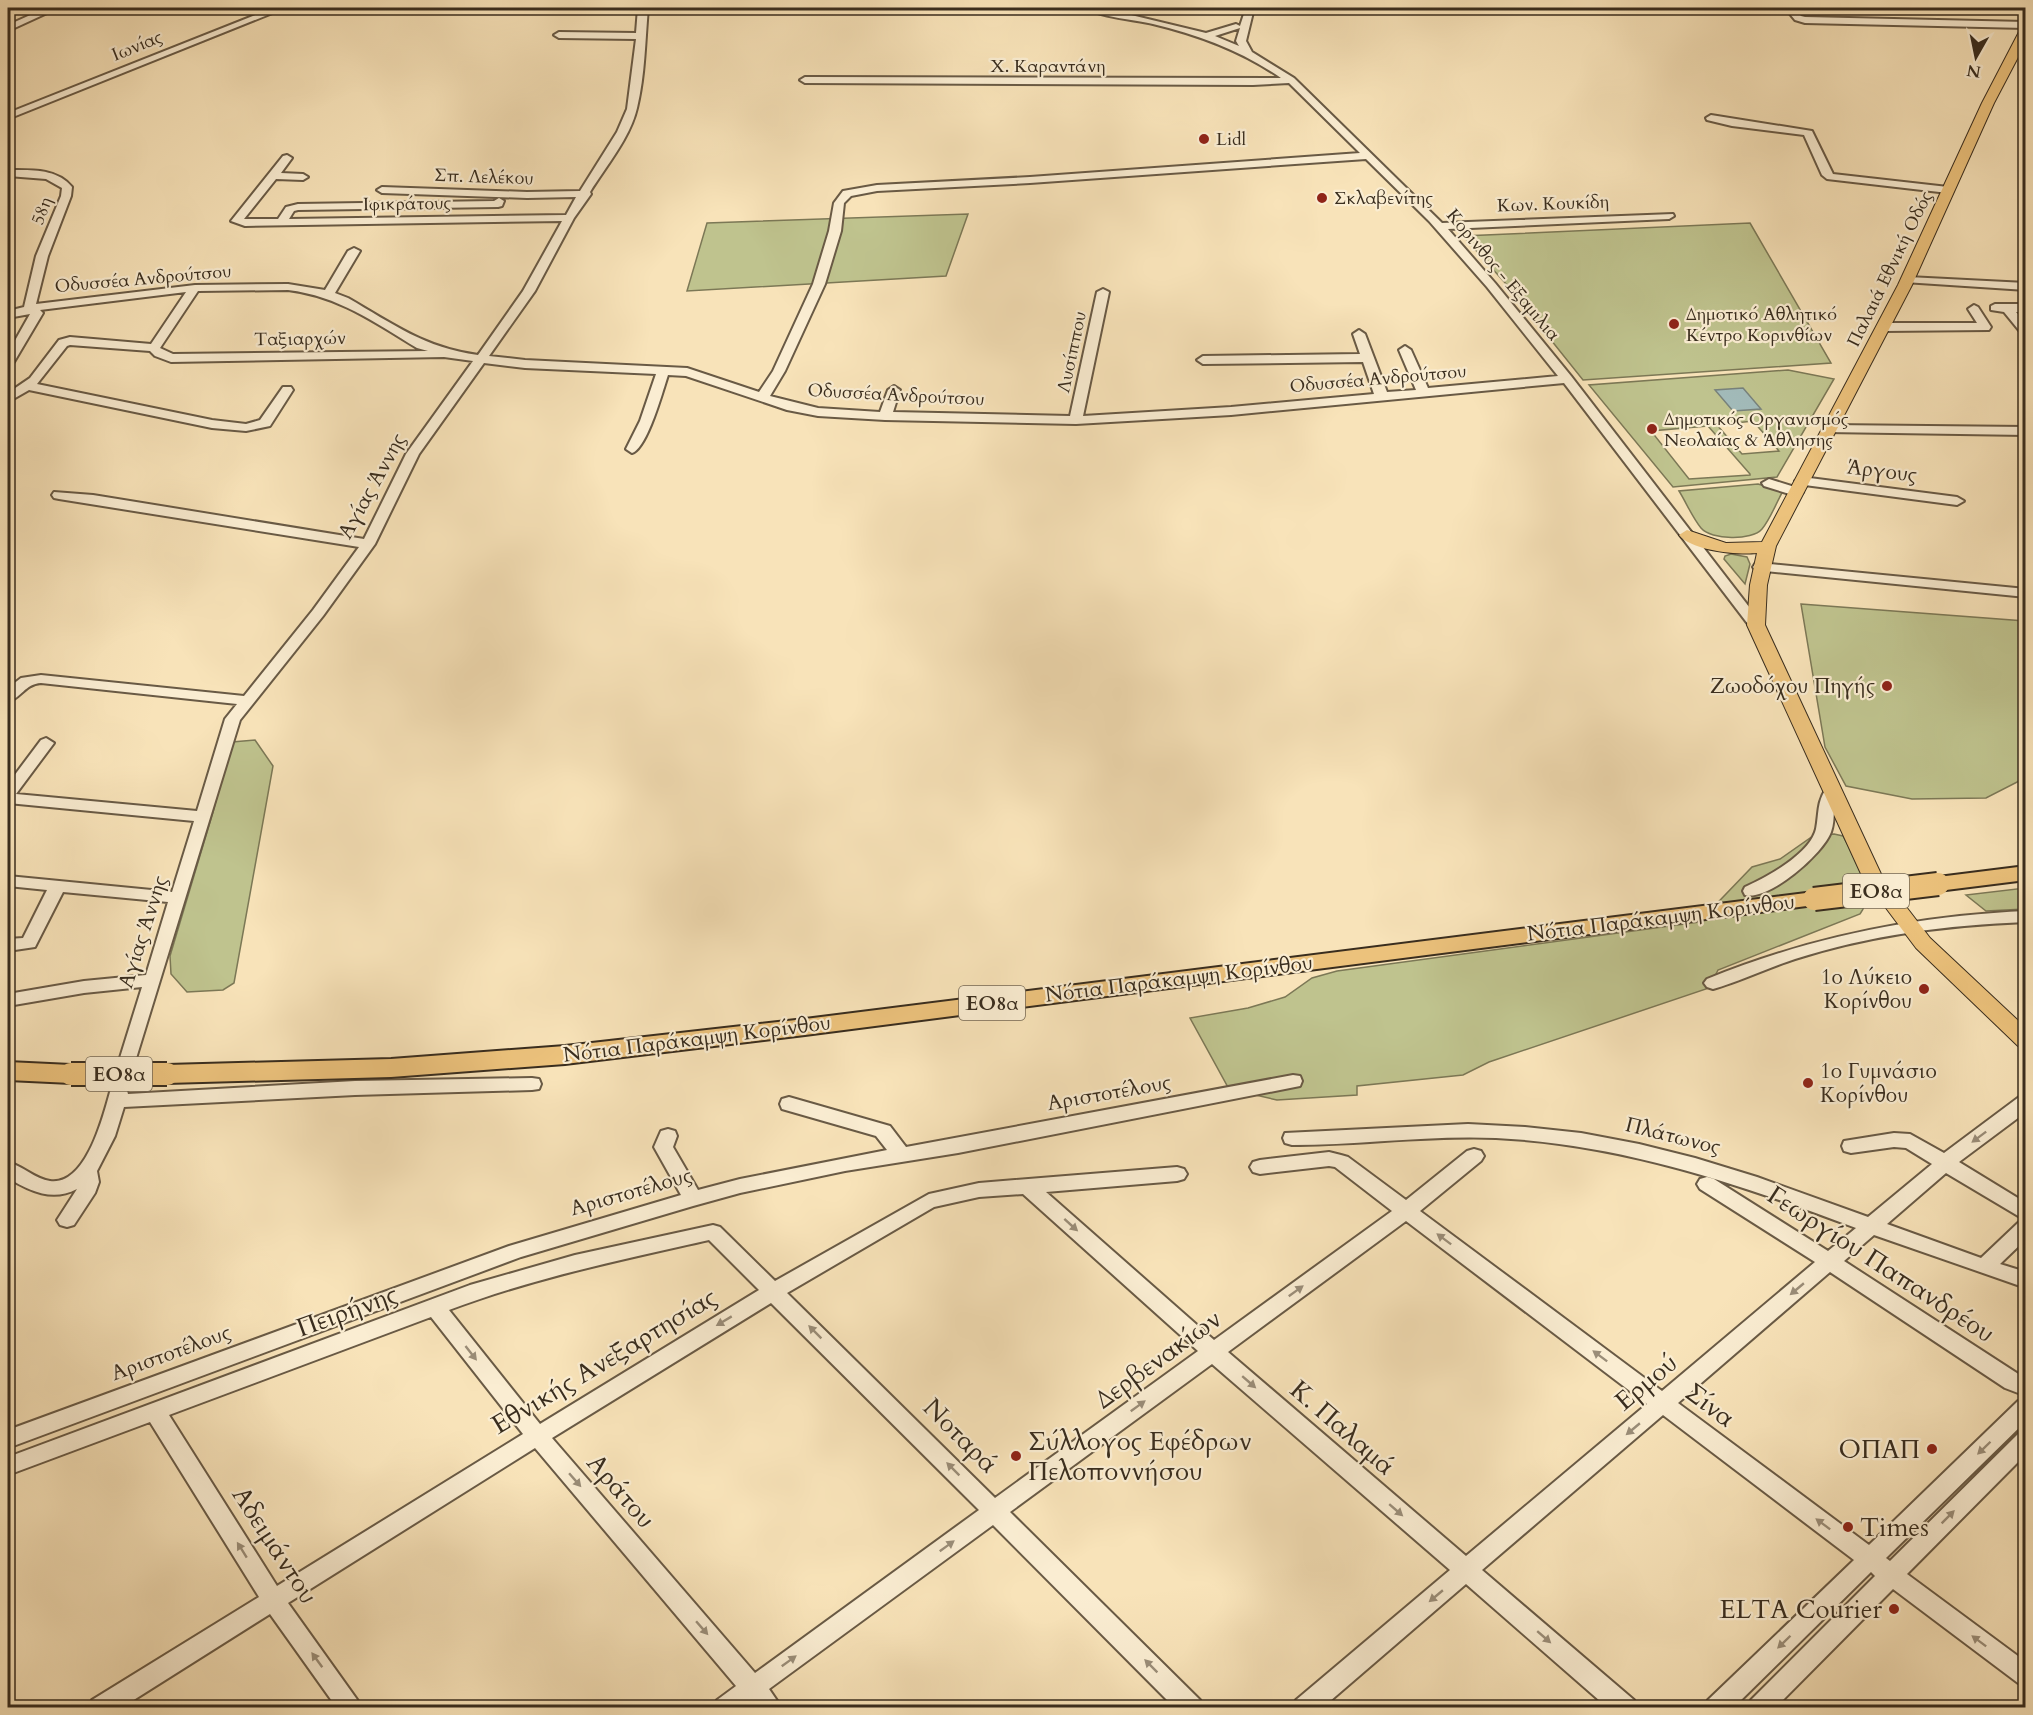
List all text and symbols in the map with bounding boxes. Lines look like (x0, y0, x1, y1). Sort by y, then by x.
street label: Ιωνίας (108, 24, 166, 67)
north arrow (1946, 27, 2006, 87)
street label: Χ. Καραντάνη (991, 54, 1105, 79)
text: N (1965, 59, 1982, 83)
place label: Lidl (1216, 127, 1247, 152)
marker: Lidl (1197, 132, 1211, 146)
street label: Σπ. Λελέκου (434, 163, 534, 191)
place label: Σκλαβενίτης (1334, 186, 1433, 211)
street label: Παλαιά Εθνική Οδός (1841, 187, 1939, 351)
street label: Κων. Κουκίδη (1497, 190, 1609, 218)
street label: Ιφικράτους (363, 191, 452, 217)
marker: Σκλαβενίτης (1315, 191, 1329, 205)
street label: 58η (25, 193, 59, 229)
street label: Κορινθος - Εξαμιλια (1440, 204, 1566, 346)
street label: Οδυσσέα Ανδρούτσου (54, 259, 232, 299)
place label: Δημοτικό Αθλητικό Κέντρο Κορινθίων (1686, 302, 1837, 348)
street label: Λυσίππου (1051, 309, 1093, 395)
marker: Δημοτικό Αθλητικό Κέντρο Κορινθίων (1667, 317, 1681, 331)
street label: Ταξιαρχών (254, 326, 346, 352)
street label: Οδυσσέα Ανδρούτσου (1289, 359, 1467, 399)
street label: Οδυσσέα Ανδρούτσου (807, 378, 985, 412)
place label: Δημοτικός Οργανισμός Νεολαίας & Άθλησης (1664, 407, 1849, 453)
marker: Δημοτικός Οργανισμός Νεολαίας & Άθλησης (1645, 422, 1659, 436)
street label: Αγίας Άννης (331, 428, 413, 544)
street label: Άργους (1845, 452, 1919, 490)
place label: Ζωοδόχου Πηγής (1710, 672, 1875, 701)
marker: Ζωοδόχου Πηγής (1880, 679, 1894, 693)
street label: Αγίας Άννης (111, 872, 175, 992)
road number: ΕΟ8α (1843, 874, 1909, 908)
street label: Νότια Παράκαμψη Κορίνθου (1526, 887, 1796, 949)
street label: Νότια Παράκαμψη Κορίνθου (1044, 948, 1314, 1010)
place label: 1ο Λύκειο Κορίνθου (1821, 963, 1912, 1016)
marker: 1ο Λύκειο Κορίνθου (1917, 982, 1931, 996)
road number: ΕΟ8α (959, 986, 1025, 1020)
street label: Νότια Παράκαμψη Κορίνθου (562, 1008, 832, 1070)
road number: ΕΟ8α (86, 1057, 152, 1091)
place label: 1ο Γυμνάσιο Κορίνθου (1820, 1057, 1937, 1110)
street label: Αριστοτέλους (1045, 1068, 1173, 1118)
marker: 1ο Γυμνάσιο Κορίνθου (1801, 1076, 1815, 1090)
street label: Πλάτωνος (1622, 1110, 1724, 1162)
one-way arrow (1971, 1131, 1987, 1144)
street label: Αριστοτέλους (567, 1161, 695, 1223)
street label: Γεωργίου Παπανδρέου (1761, 1177, 2001, 1351)
one-way arrow (1063, 1218, 1078, 1231)
one-way arrow (1436, 1234, 1451, 1246)
street label: Πειρήνης (292, 1277, 402, 1345)
street label: Εθνικής Ανεξαρτησίας (485, 1280, 723, 1442)
one-way arrow (1790, 1282, 1805, 1295)
one-way arrow (1288, 1286, 1303, 1298)
street label: Δερβενακίων (1088, 1301, 1228, 1417)
one-way arrow (716, 1316, 732, 1327)
street label: Αριστοτέλους (107, 1318, 235, 1388)
one-way arrow (809, 1325, 823, 1339)
one-way arrow (464, 1345, 477, 1361)
street label: Ερμού (1607, 1346, 1685, 1418)
one-way arrow (1592, 1350, 1608, 1362)
street label: Κ. Παλαμά (1283, 1372, 1403, 1484)
one-way arrow (1241, 1375, 1256, 1389)
street label: Σίνα (1678, 1375, 1742, 1435)
street label: Νοταρά (915, 1390, 1007, 1482)
one-way arrow (1131, 1401, 1146, 1413)
one-way arrow (1626, 1422, 1641, 1435)
place label: Σύλλογος Εφέδρων Πελοποννήσου (1028, 1424, 1252, 1489)
place label: ΟΠΑΠ (1838, 1432, 1920, 1467)
one-way arrow (1977, 1440, 1991, 1454)
marker: ΟΠΑΠ (1925, 1442, 1939, 1456)
street label: Αράτου (579, 1446, 663, 1536)
marker: Σύλλογος Εφέδρων Πελοποννήσου (1009, 1449, 1023, 1463)
one-way arrow (947, 1463, 961, 1477)
one-way arrow (568, 1472, 581, 1487)
street label: Αδειμάντου (224, 1479, 326, 1611)
one-way arrow (1388, 1503, 1403, 1516)
place label: Times (1860, 1510, 1929, 1545)
one-way arrow (1941, 1511, 1955, 1525)
one-way arrow (1815, 1518, 1830, 1530)
marker: Times (1841, 1520, 1855, 1534)
one-way arrow (938, 1540, 954, 1552)
one-way arrow (237, 1542, 248, 1558)
one-way arrow (1429, 1589, 1444, 1602)
place label: ELTA Courier (1719, 1592, 1883, 1627)
marker: ELTA Courier (1887, 1602, 1901, 1616)
one-way arrow (695, 1620, 708, 1636)
one-way arrow (1536, 1630, 1551, 1643)
one-way arrow (1776, 1635, 1791, 1649)
one-way arrow (1971, 1635, 1986, 1647)
one-way arrow (311, 1652, 323, 1668)
one-way arrow (781, 1655, 797, 1667)
one-way arrow (1144, 1659, 1158, 1674)

